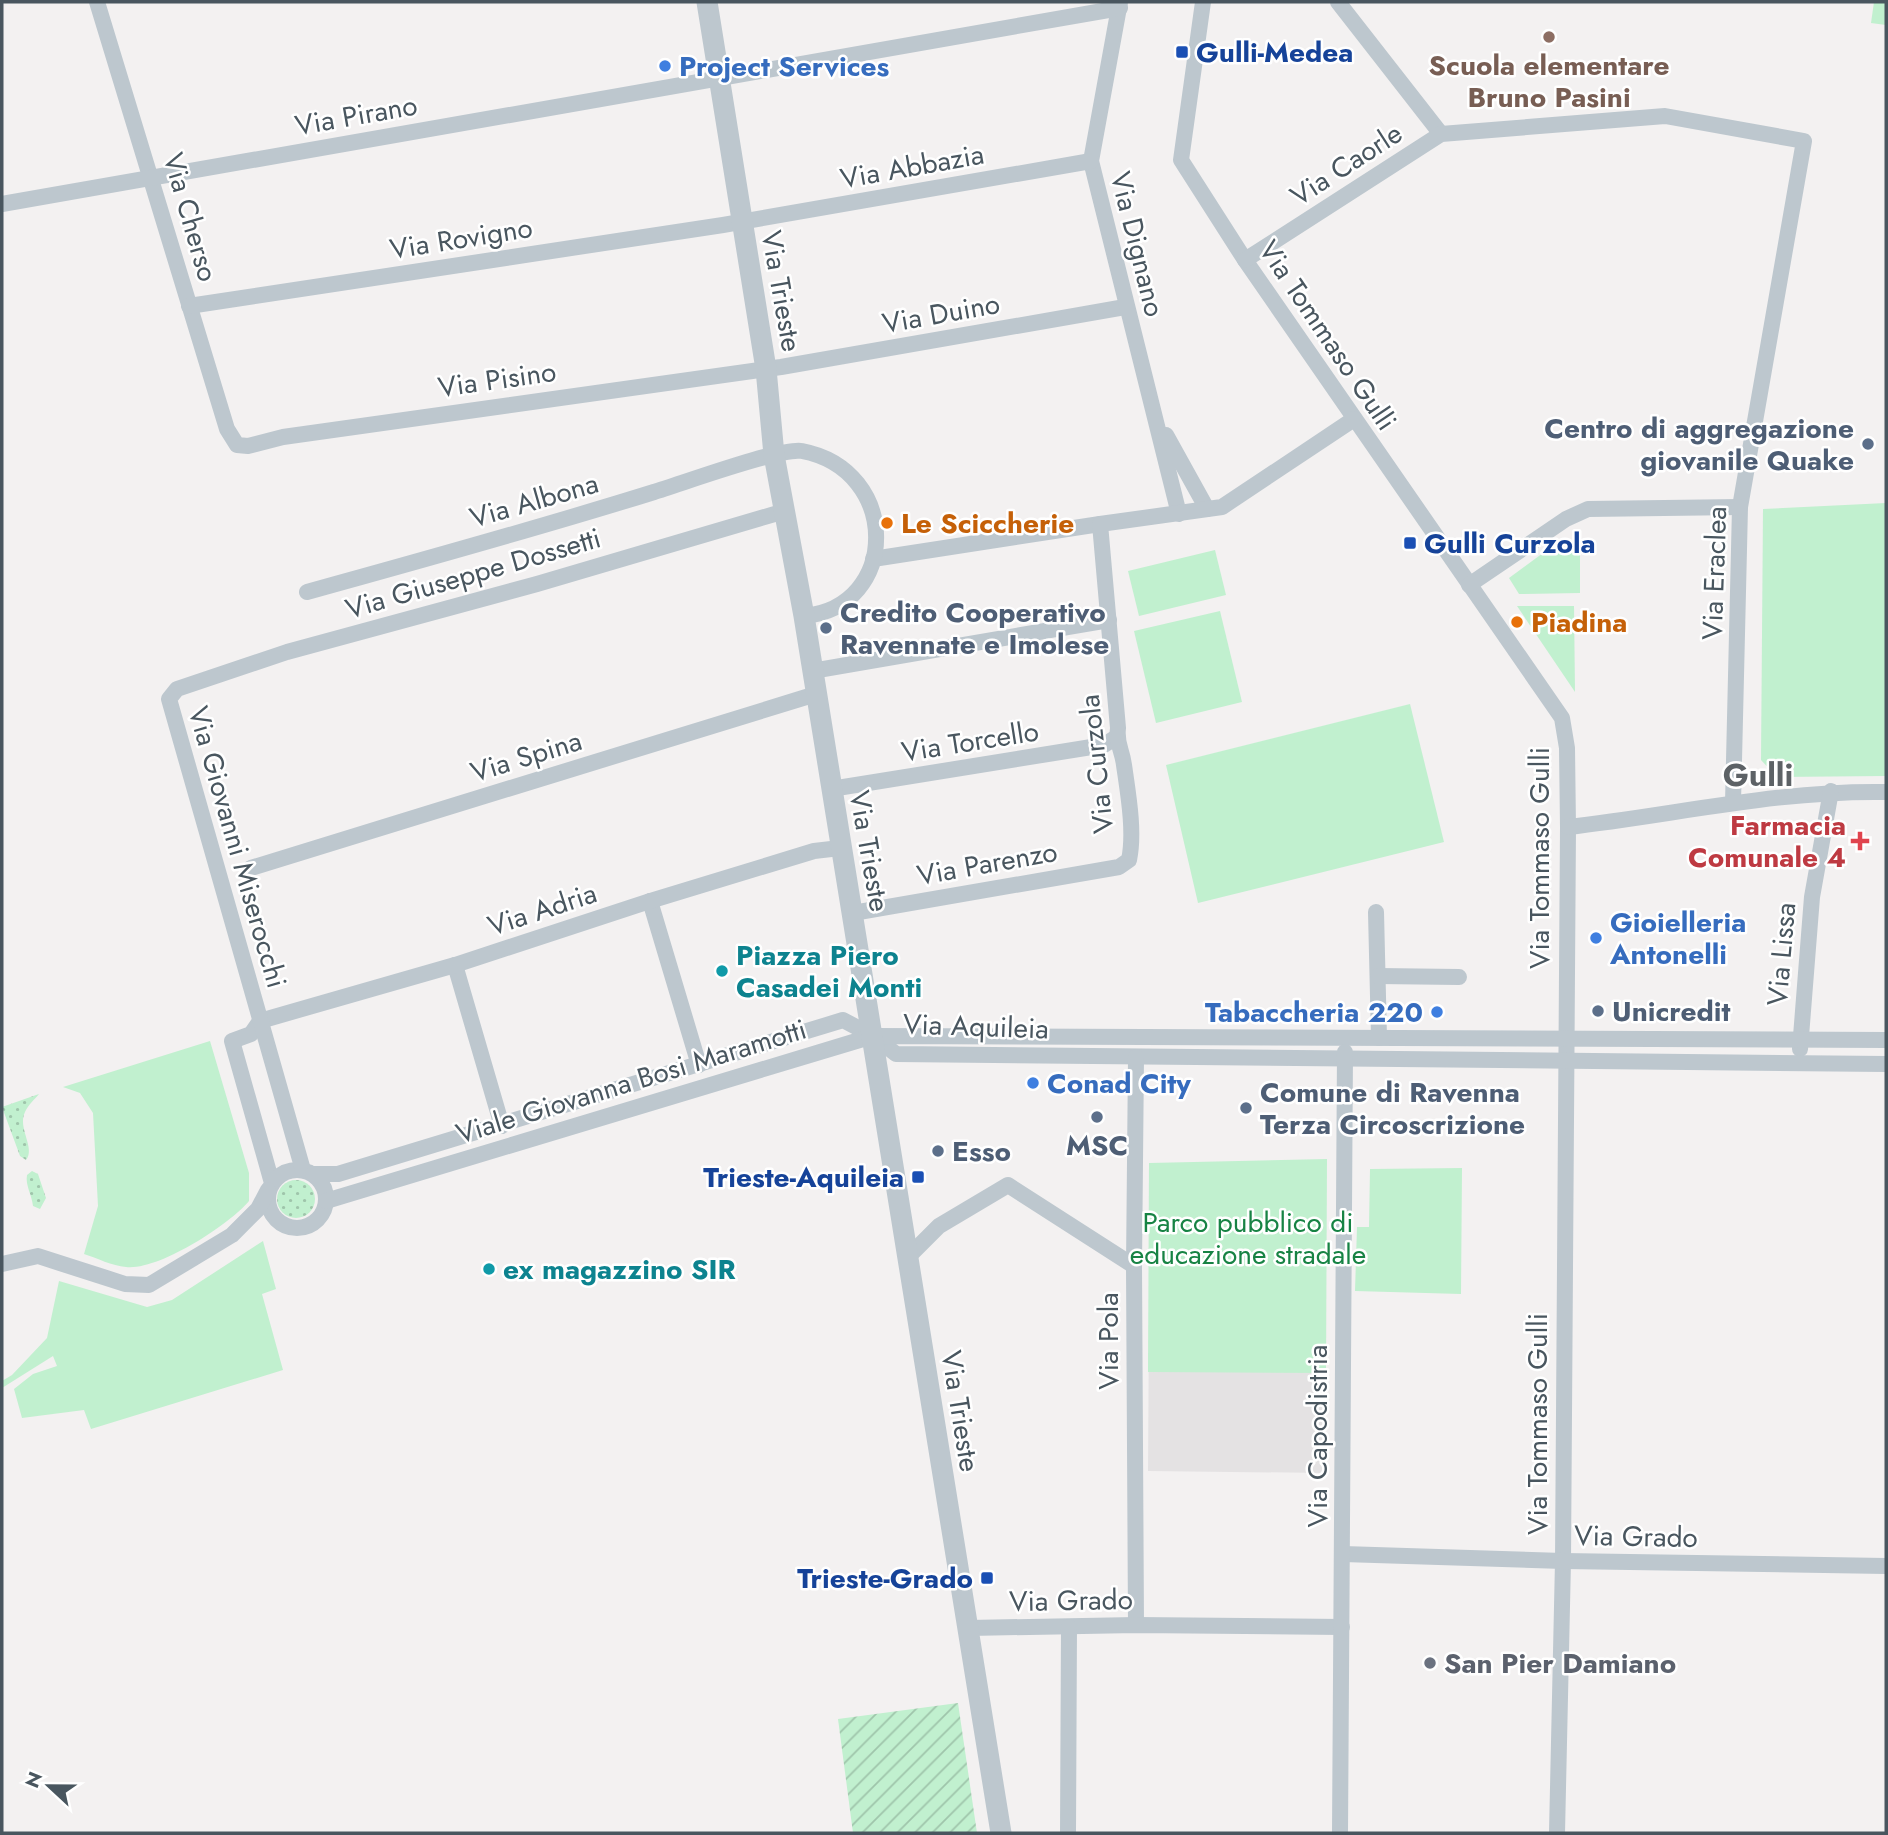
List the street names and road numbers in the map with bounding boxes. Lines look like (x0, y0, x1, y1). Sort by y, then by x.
street label: Via Pirano (292, 85, 420, 146)
street label: Via Caorle (1282, 113, 1410, 216)
street label: Via Abbazia (837, 134, 987, 199)
street label: Via Cherso (153, 148, 228, 286)
street label: Via Dignano (1100, 167, 1175, 321)
street label: Via Rovigno (387, 207, 535, 270)
street label: Via Trieste (751, 227, 812, 355)
street label: Via Tommaso Gulli (1249, 232, 1407, 439)
street label: Via Duino (879, 283, 1003, 344)
street label: Via Pisino (435, 351, 559, 408)
street label: Via Albona (465, 463, 603, 538)
street label: Via Eraclea (1692, 505, 1737, 641)
street label: Via Giuseppe Dossetti (341, 517, 606, 630)
street label: Via Curzola (1069, 692, 1124, 836)
street label: Via Giovanni Miserocchi (178, 702, 297, 993)
street label: Via Torcello (899, 710, 1042, 773)
street label: Via Spina (465, 720, 587, 793)
street label: Via Tommaso Gulli (1519, 747, 1560, 969)
street label: Via Trieste (839, 787, 900, 915)
street label: Via Parenzo (914, 831, 1060, 896)
street label: Via Adria (482, 873, 602, 946)
street label: Via Lissa (1757, 901, 1806, 1007)
street label: Via Aquileia (902, 1003, 1049, 1050)
street label: Viale Giovanna Bosi Maramotti (451, 1009, 811, 1154)
street label: Via Pola (1088, 1292, 1129, 1390)
street label: Via Tommaso Gulli (1517, 1313, 1558, 1535)
street label: Via Capodistria (1297, 1344, 1338, 1528)
street label: Via Trieste (931, 1348, 990, 1475)
street label: Via Grado (1574, 1515, 1698, 1558)
street label: Via Grado (1009, 1579, 1133, 1622)

